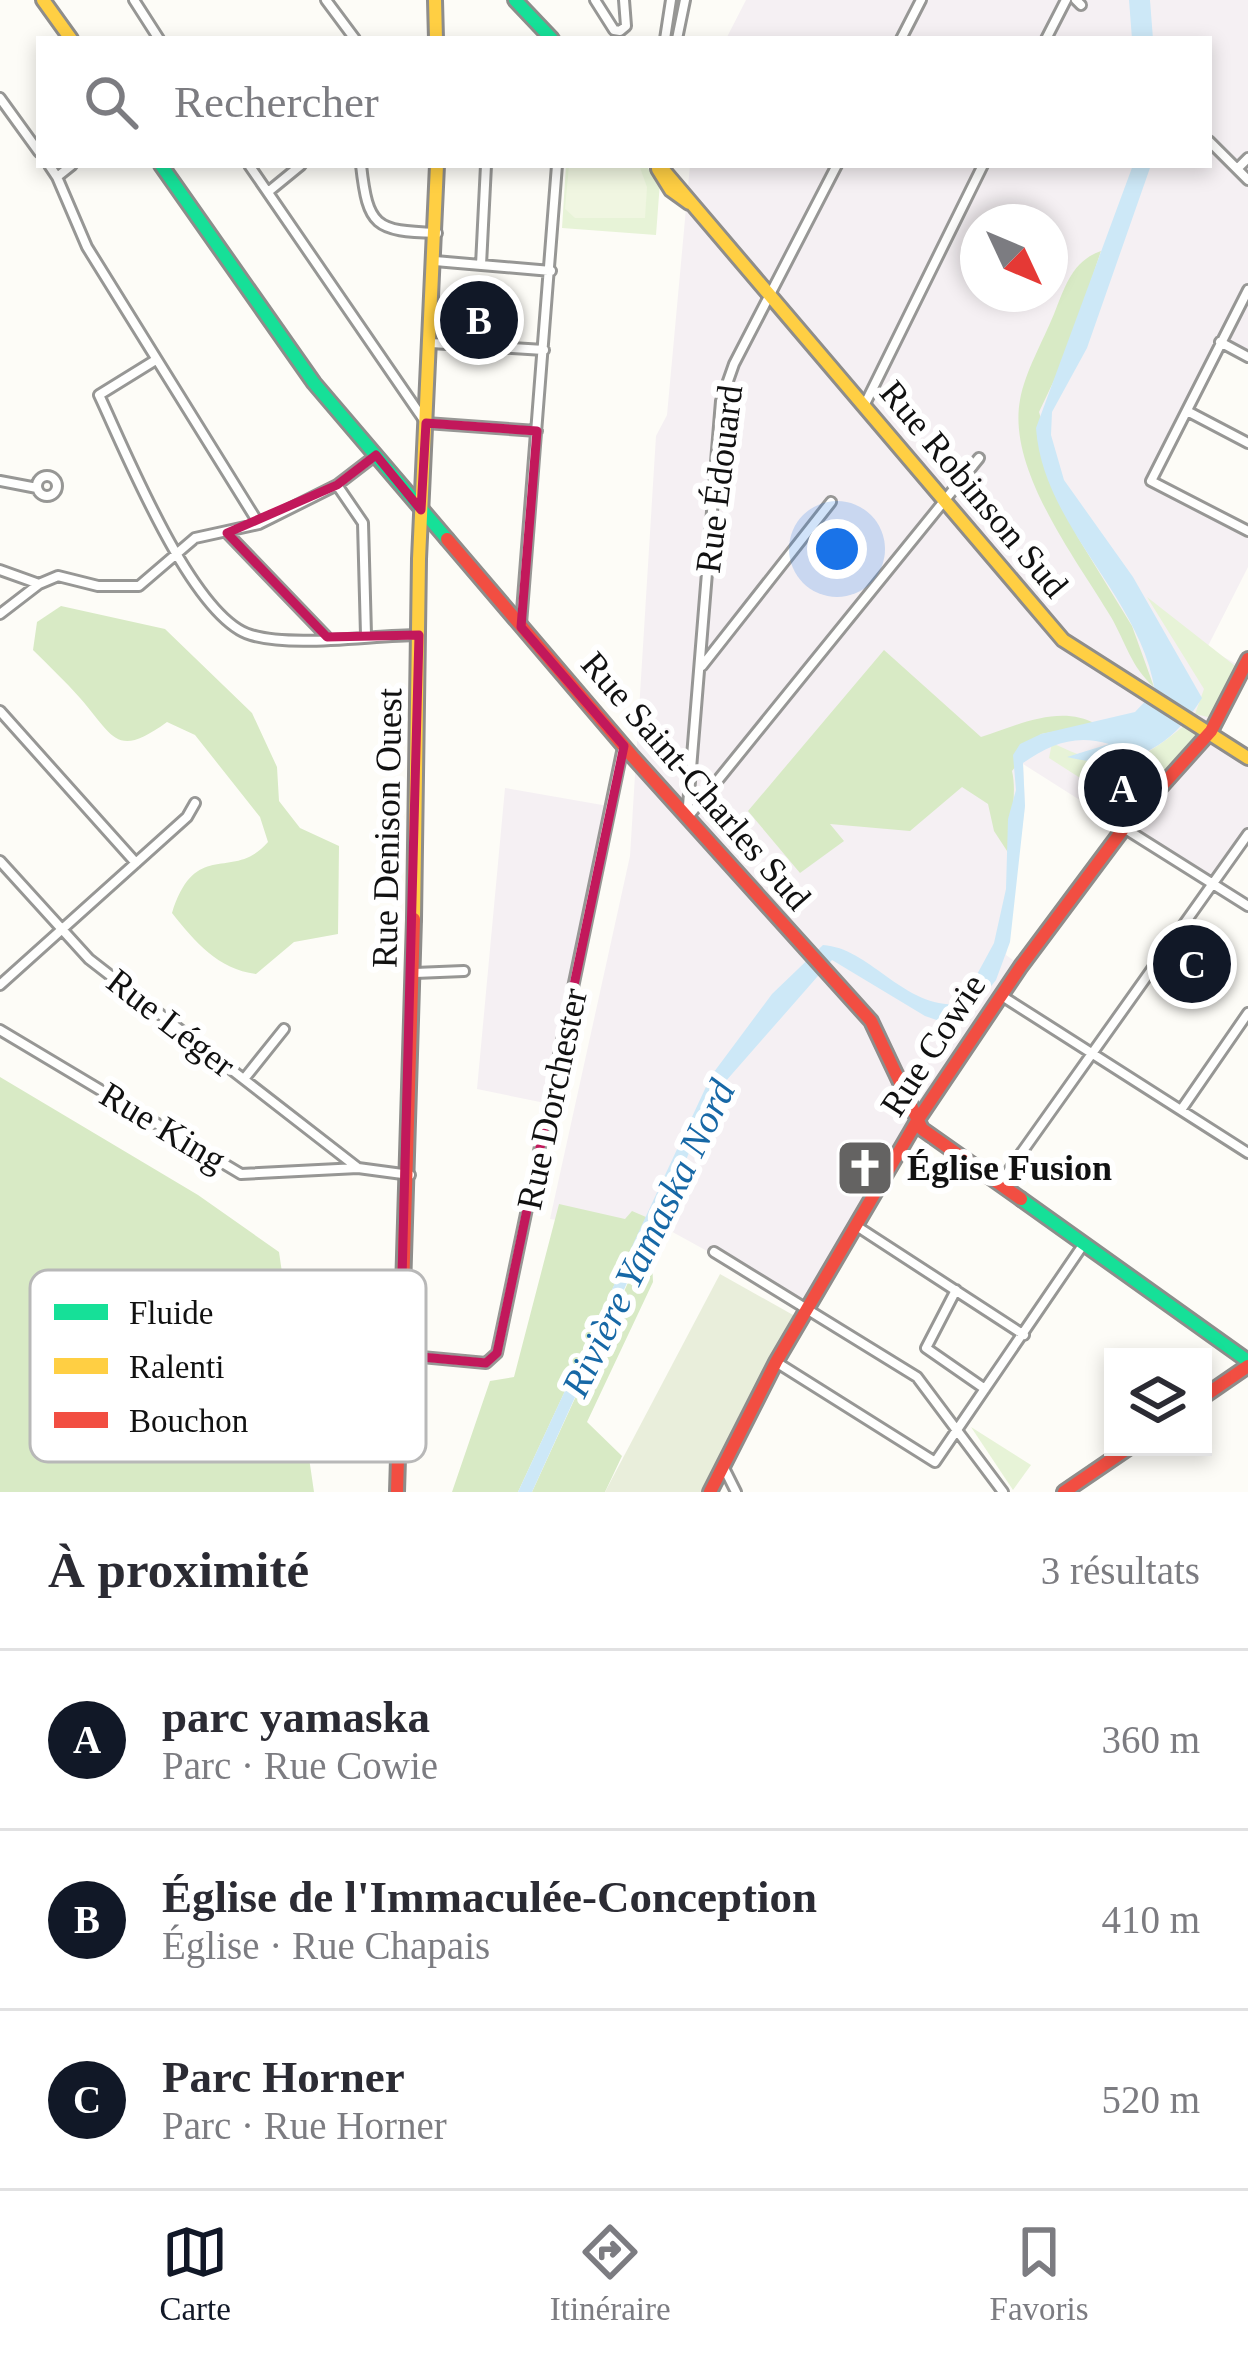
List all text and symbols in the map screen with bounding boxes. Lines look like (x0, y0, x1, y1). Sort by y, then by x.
search box (36, 36, 1212, 168)
icon: search (78, 69, 144, 135)
text: Rechercher (174, 77, 379, 127)
north arrow (960, 204, 1068, 312)
pin: B (440, 275, 518, 365)
street label: Rue Robinson Sud (872, 373, 1076, 605)
street label: Rue Édouard (688, 383, 750, 575)
your location (807, 519, 867, 579)
street label: Rue Saint-Charles Sud (573, 644, 819, 918)
street label: Rue Denison Ouest (365, 688, 409, 968)
pin: A (1084, 743, 1162, 833)
pin: C (1153, 919, 1231, 1009)
street label: Rue Léger (99, 961, 243, 1085)
street label: Rue Cowie (872, 967, 994, 1123)
street label: Rue Dorchester (509, 985, 595, 1213)
water label: Rivière Yamaska Nord (552, 1072, 744, 1404)
street label: Rue King (93, 1074, 233, 1180)
church icon: Église Fusion (834, 1137, 896, 1199)
place label: Église Fusion (907, 1148, 1112, 1188)
legend (30, 1270, 426, 1462)
text: Fluide (129, 1295, 213, 1331)
map controls (1104, 1348, 1212, 1456)
button: layers (1104, 1348, 1212, 1456)
text: Ralenti (129, 1349, 224, 1385)
text: Bouchon (129, 1403, 248, 1439)
text: À proximité (48, 1542, 309, 1598)
text: 3 résultats (1041, 1549, 1200, 1592)
text: parc yamaska (162, 1692, 430, 1742)
text: A (73, 1718, 101, 1761)
text: 360 m (1101, 1718, 1200, 1761)
text: Parc · Rue Cowie (162, 1744, 438, 1787)
text: Église de l'Immaculée-Conception (162, 1872, 817, 1922)
text: B (74, 1898, 100, 1941)
text: 410 m (1101, 1898, 1200, 1941)
text: Église · Rue Chapais (162, 1924, 490, 1967)
text: Parc Horner (162, 2052, 405, 2102)
text: C (73, 2078, 101, 2121)
text: 520 m (1101, 2078, 1200, 2121)
text: Parc · Rue Horner (162, 2104, 447, 2147)
tab: Carte (159, 2219, 231, 2328)
tab: Itinéraire (550, 2219, 671, 2328)
tab: Favoris (990, 2219, 1089, 2328)

